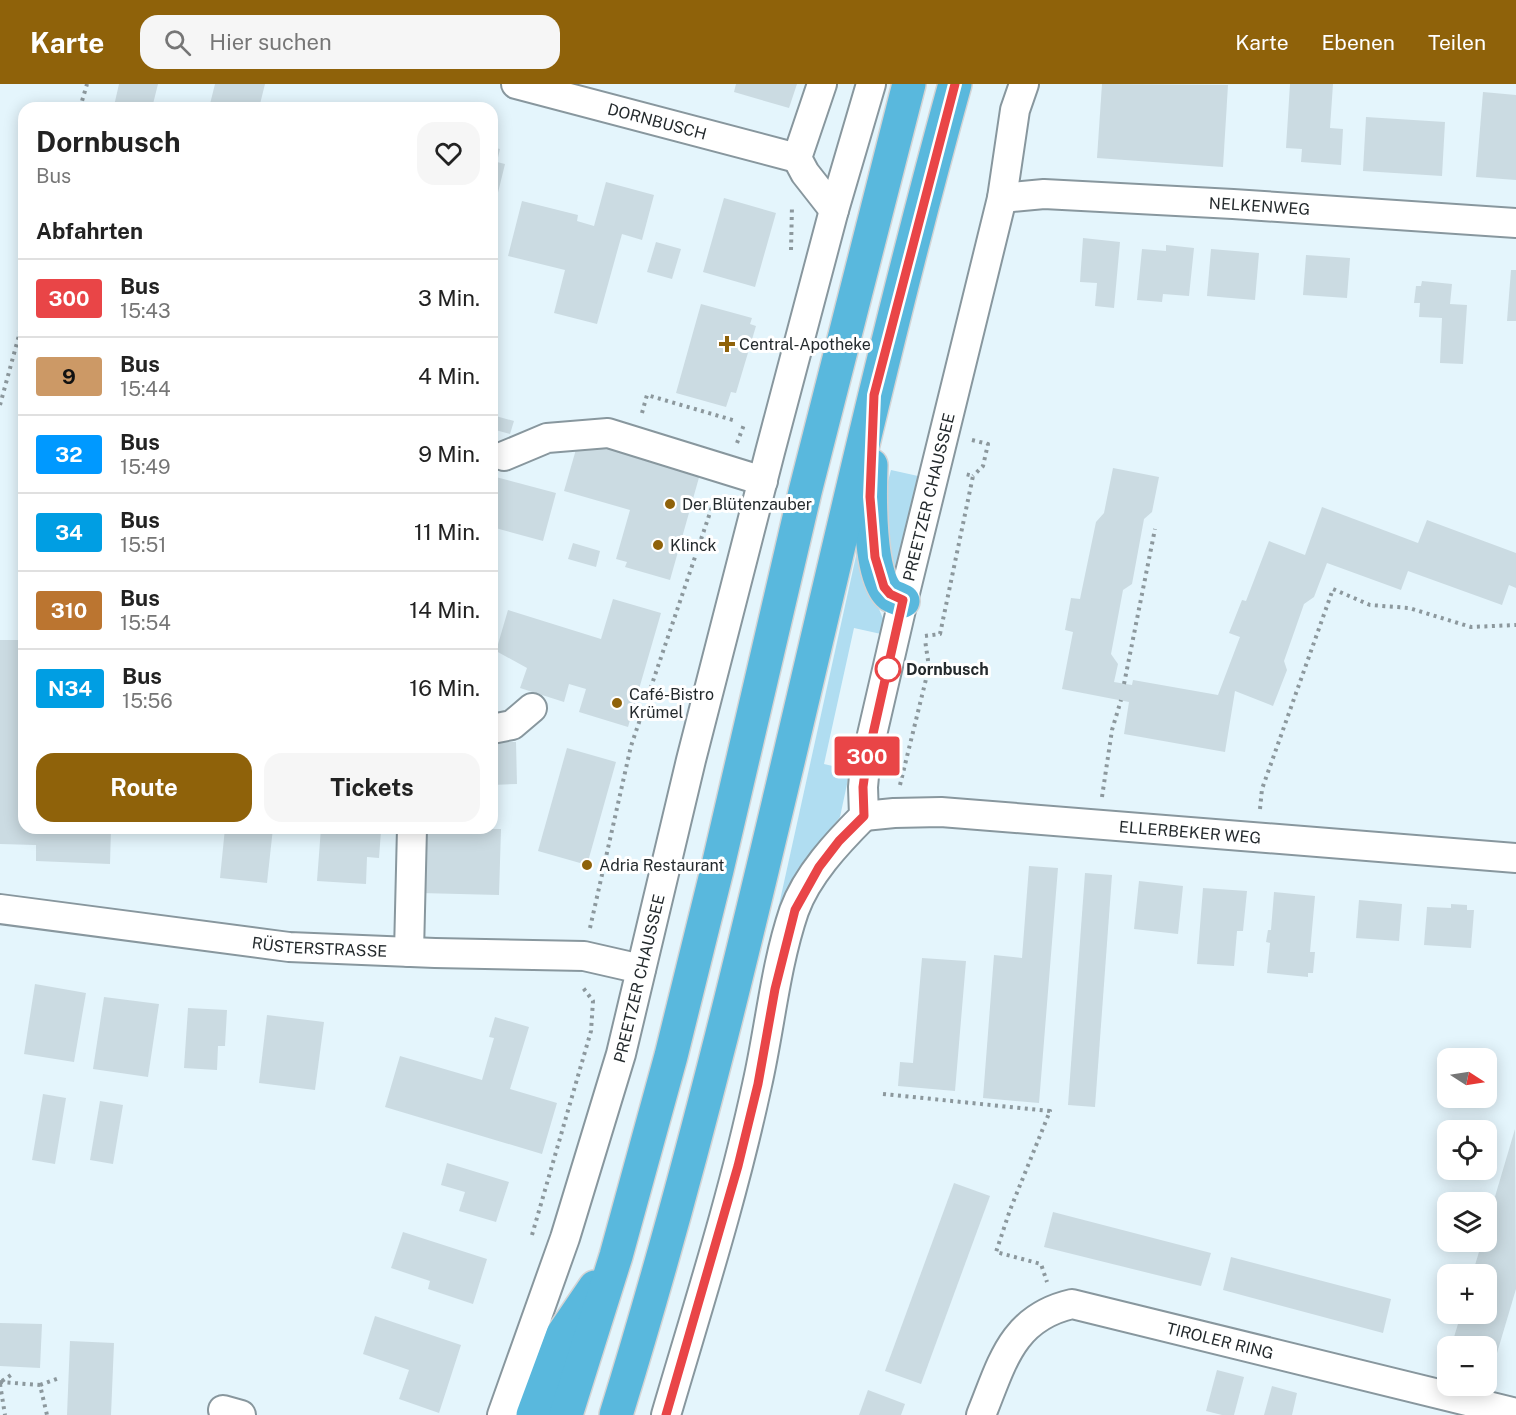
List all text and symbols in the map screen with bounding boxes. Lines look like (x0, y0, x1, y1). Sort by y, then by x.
search box (140, 15, 560, 69)
text: Karte (30, 26, 104, 59)
icon: search (161, 26, 194, 59)
text: Hier suchen (209, 29, 332, 55)
text: Karte (1235, 30, 1289, 55)
text: Ebenen (1322, 30, 1395, 55)
text: Teilen (1428, 30, 1486, 55)
street label: DORNBUSCH (606, 99, 709, 143)
button: heart (417, 122, 480, 185)
text: Dornbusch (36, 125, 181, 158)
text: Bus (36, 164, 71, 188)
street label: NELKENWEG (1208, 193, 1311, 219)
text: Abfahrten (36, 218, 143, 244)
text: Bus (120, 273, 160, 299)
text: 3 Min. (418, 285, 480, 311)
text: 300 (49, 286, 89, 311)
text: 15:43 (120, 299, 171, 323)
place label: Central-Apotheke (739, 335, 871, 354)
marker: Central-Apotheke (720, 337, 734, 351)
text: Bus (120, 351, 160, 377)
text: 4 Min. (418, 363, 480, 389)
text: 9 (62, 364, 76, 389)
text: 15:44 (120, 377, 170, 401)
street label: PREETZER CHAUSSEE (899, 411, 958, 583)
text: Bus (120, 429, 160, 455)
text: 9 Min. (418, 441, 480, 467)
text: 32 (55, 442, 83, 467)
text: 15:49 (120, 455, 170, 479)
place label: Der Blütenzauber (682, 495, 812, 514)
marker: Der Blütenzauber (663, 497, 677, 511)
text: Bus (120, 507, 160, 533)
text: 11 Min. (414, 519, 480, 545)
text: 34 (55, 520, 83, 545)
text: 15:51 (120, 533, 166, 557)
place label: Klinck (670, 536, 717, 555)
marker: Klinck (651, 538, 665, 552)
text: Bus (120, 585, 160, 611)
text: 14 Min. (409, 597, 480, 623)
text: 310 (51, 598, 87, 623)
text: 15:54 (120, 611, 171, 635)
marker: Dornbusch (875, 656, 901, 682)
place label: Dornbusch (906, 660, 989, 679)
text: Bus (122, 663, 162, 689)
text: 16 Min. (409, 675, 480, 701)
text: N34 (48, 676, 92, 701)
place label: Café-Bistro Krümel (629, 685, 714, 722)
text: 15:56 (122, 689, 173, 713)
marker: Café-Bistro Krümel (610, 696, 624, 710)
line badge: 300 (832, 736, 902, 776)
text: 300 (847, 744, 887, 769)
button: Route (36, 753, 252, 822)
button: Tickets (264, 753, 480, 822)
street label: ELLERBEKER WEG (1118, 817, 1262, 847)
place label: Adria Restaurant (599, 856, 725, 875)
marker: Adria Restaurant (580, 858, 594, 872)
street label: PREETZER CHAUSSEE (609, 892, 668, 1065)
street label: RÜSTERSTRASSE (251, 933, 388, 961)
north arrow (1437, 1048, 1497, 1108)
map controls (1437, 1048, 1497, 1396)
button: locate (1437, 1120, 1497, 1180)
button: layers (1437, 1192, 1497, 1252)
button: + (1437, 1264, 1497, 1324)
street label: TIROLER RING (1165, 1318, 1276, 1363)
button: − (1437, 1336, 1497, 1396)

